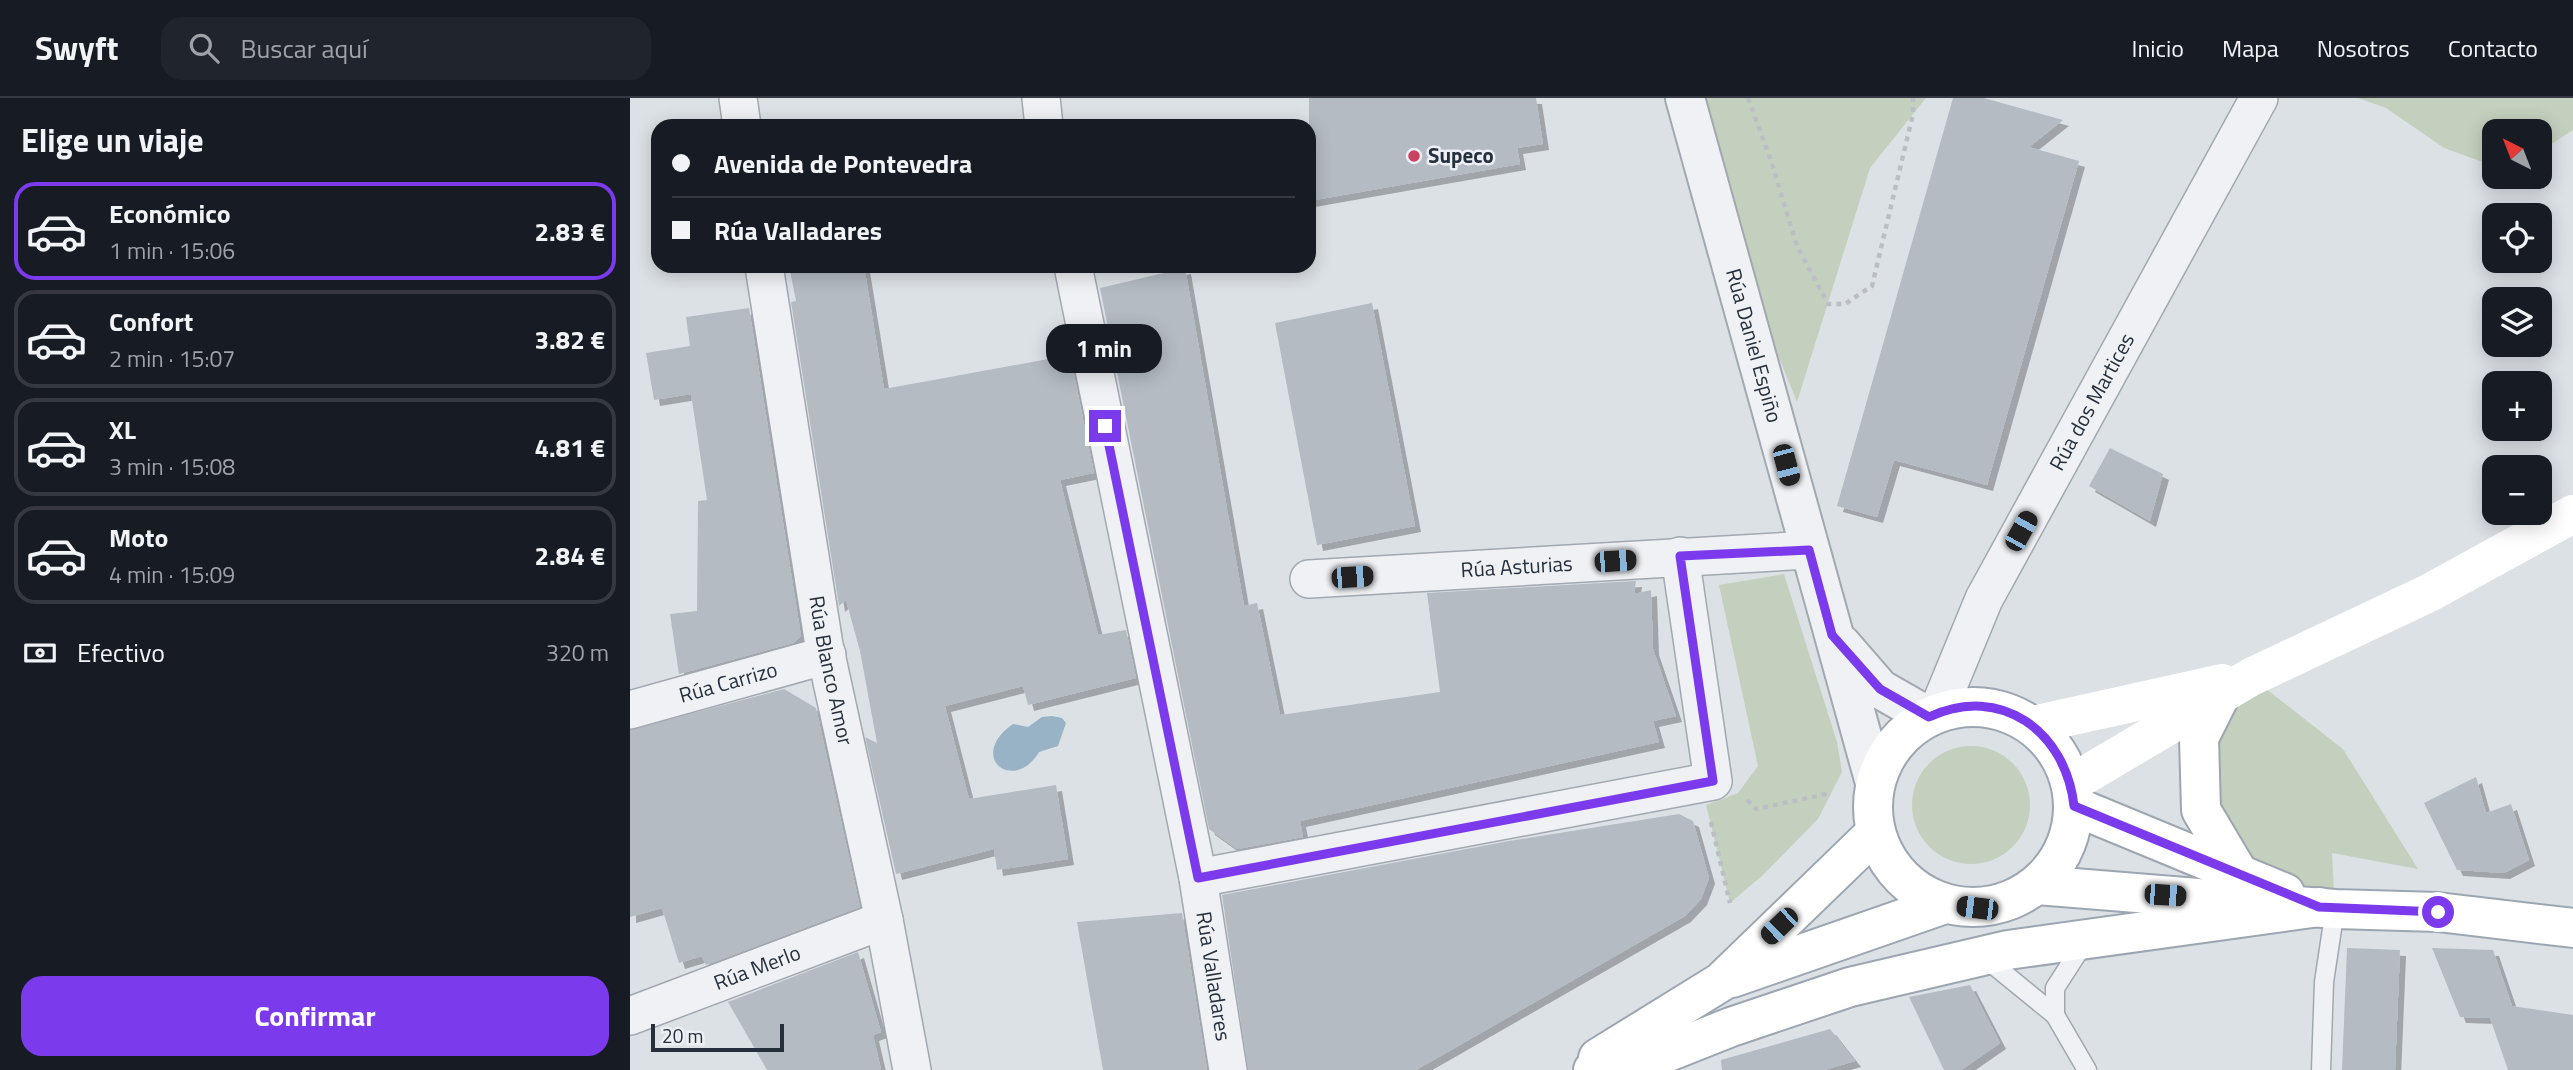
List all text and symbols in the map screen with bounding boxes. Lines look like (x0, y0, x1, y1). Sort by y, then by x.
search box (161, 17, 651, 80)
text: Swyft (35, 23, 119, 73)
icon: search (185, 29, 223, 67)
text: Buscar aquí (241, 29, 368, 68)
text: Inicio (2132, 30, 2184, 66)
text: Mapa (2222, 30, 2279, 66)
text: Nosotros (2317, 30, 2410, 66)
text: Contacto (2448, 30, 2538, 66)
text: Elige un viaje (21, 116, 204, 164)
north arrow (2482, 119, 2552, 189)
map controls (2482, 119, 2552, 525)
place label: Supeco (1428, 139, 1494, 171)
text: Avenida de Pontevedra (714, 144, 972, 183)
marker: Supeco (1406, 148, 1422, 164)
text: Económico (109, 194, 231, 233)
icon: car (25, 200, 88, 263)
button: locate (2482, 203, 2552, 273)
text: Rúa Valladares (714, 211, 882, 250)
text: 2.83 € (534, 212, 605, 251)
text: 1 min · 15:06 (109, 233, 235, 268)
street label: Rúa Daniel Espiño (1718, 265, 1791, 426)
button: layers (2482, 287, 2552, 357)
text: Confort (109, 302, 193, 341)
icon: car (25, 308, 88, 371)
text: 3.82 € (534, 320, 605, 359)
callout: 1 min (1047, 324, 1163, 374)
street label: Rúa dos Martices (2040, 327, 2142, 476)
text: 1 min (1076, 331, 1132, 366)
text: 2 min · 15:07 (109, 341, 235, 376)
button: + (2482, 371, 2552, 441)
text: XL (109, 410, 136, 449)
route end (1089, 410, 1121, 442)
icon: car (25, 416, 88, 479)
text: 4.81 € (534, 428, 605, 467)
car (1771, 442, 1802, 488)
text: 3 min · 15:08 (109, 449, 235, 484)
button: − (2482, 455, 2552, 525)
car (2002, 508, 2041, 554)
text: Moto (109, 518, 168, 557)
icon: car (25, 524, 88, 587)
text: 2.84 € (534, 536, 605, 575)
street label: Rúa Asturias (1460, 547, 1574, 585)
car (1594, 549, 1637, 573)
text: 4 min · 15:09 (109, 557, 235, 592)
car (1331, 565, 1374, 589)
street label: Rúa Blanco Amor (801, 593, 862, 748)
text: Efectivo (77, 633, 165, 672)
icon: cash (21, 634, 59, 672)
text: 320 m (546, 635, 609, 670)
street label: Rúa Carrizo (675, 653, 781, 711)
car (2144, 883, 2187, 907)
car (1955, 895, 2000, 921)
route start (2422, 896, 2454, 928)
car (1757, 904, 1802, 948)
street label: Rúa Valladares (1188, 909, 1240, 1043)
street label: Rúa Merlo (709, 936, 805, 998)
button: Confirmar (21, 976, 609, 1056)
scale bar (651, 1021, 784, 1053)
text: 20 m (662, 1021, 703, 1050)

